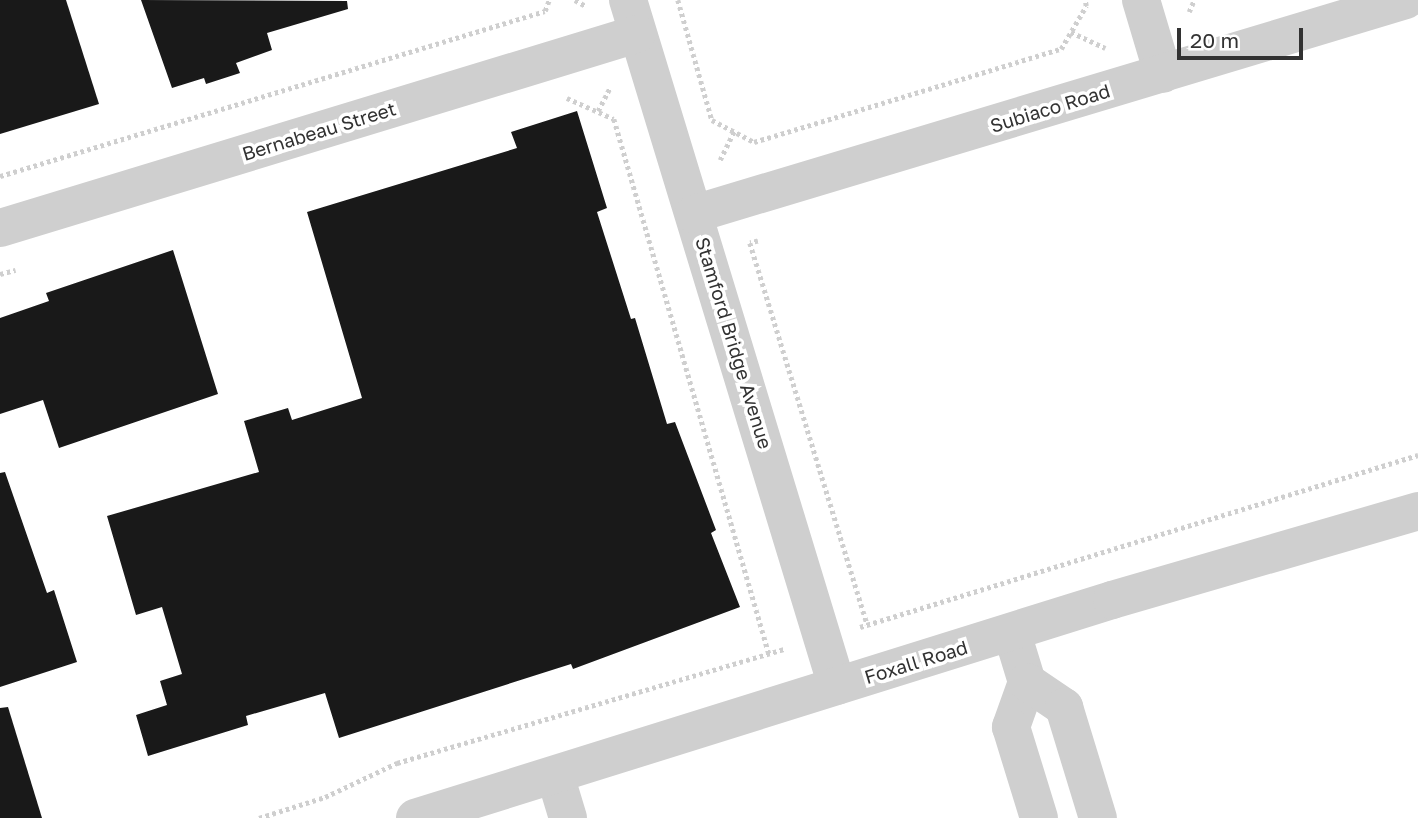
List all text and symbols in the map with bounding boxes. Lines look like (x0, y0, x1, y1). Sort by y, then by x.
scale bar (1180, 14, 1306, 58)
text: 20 m (1190, 27, 1239, 53)
street label: Subiaco Road (987, 79, 1113, 137)
street label: Bernabeau Street (239, 97, 399, 165)
street label: Stamford Bridge Avenue (691, 234, 777, 452)
street label: Foxall Road (862, 636, 970, 688)

